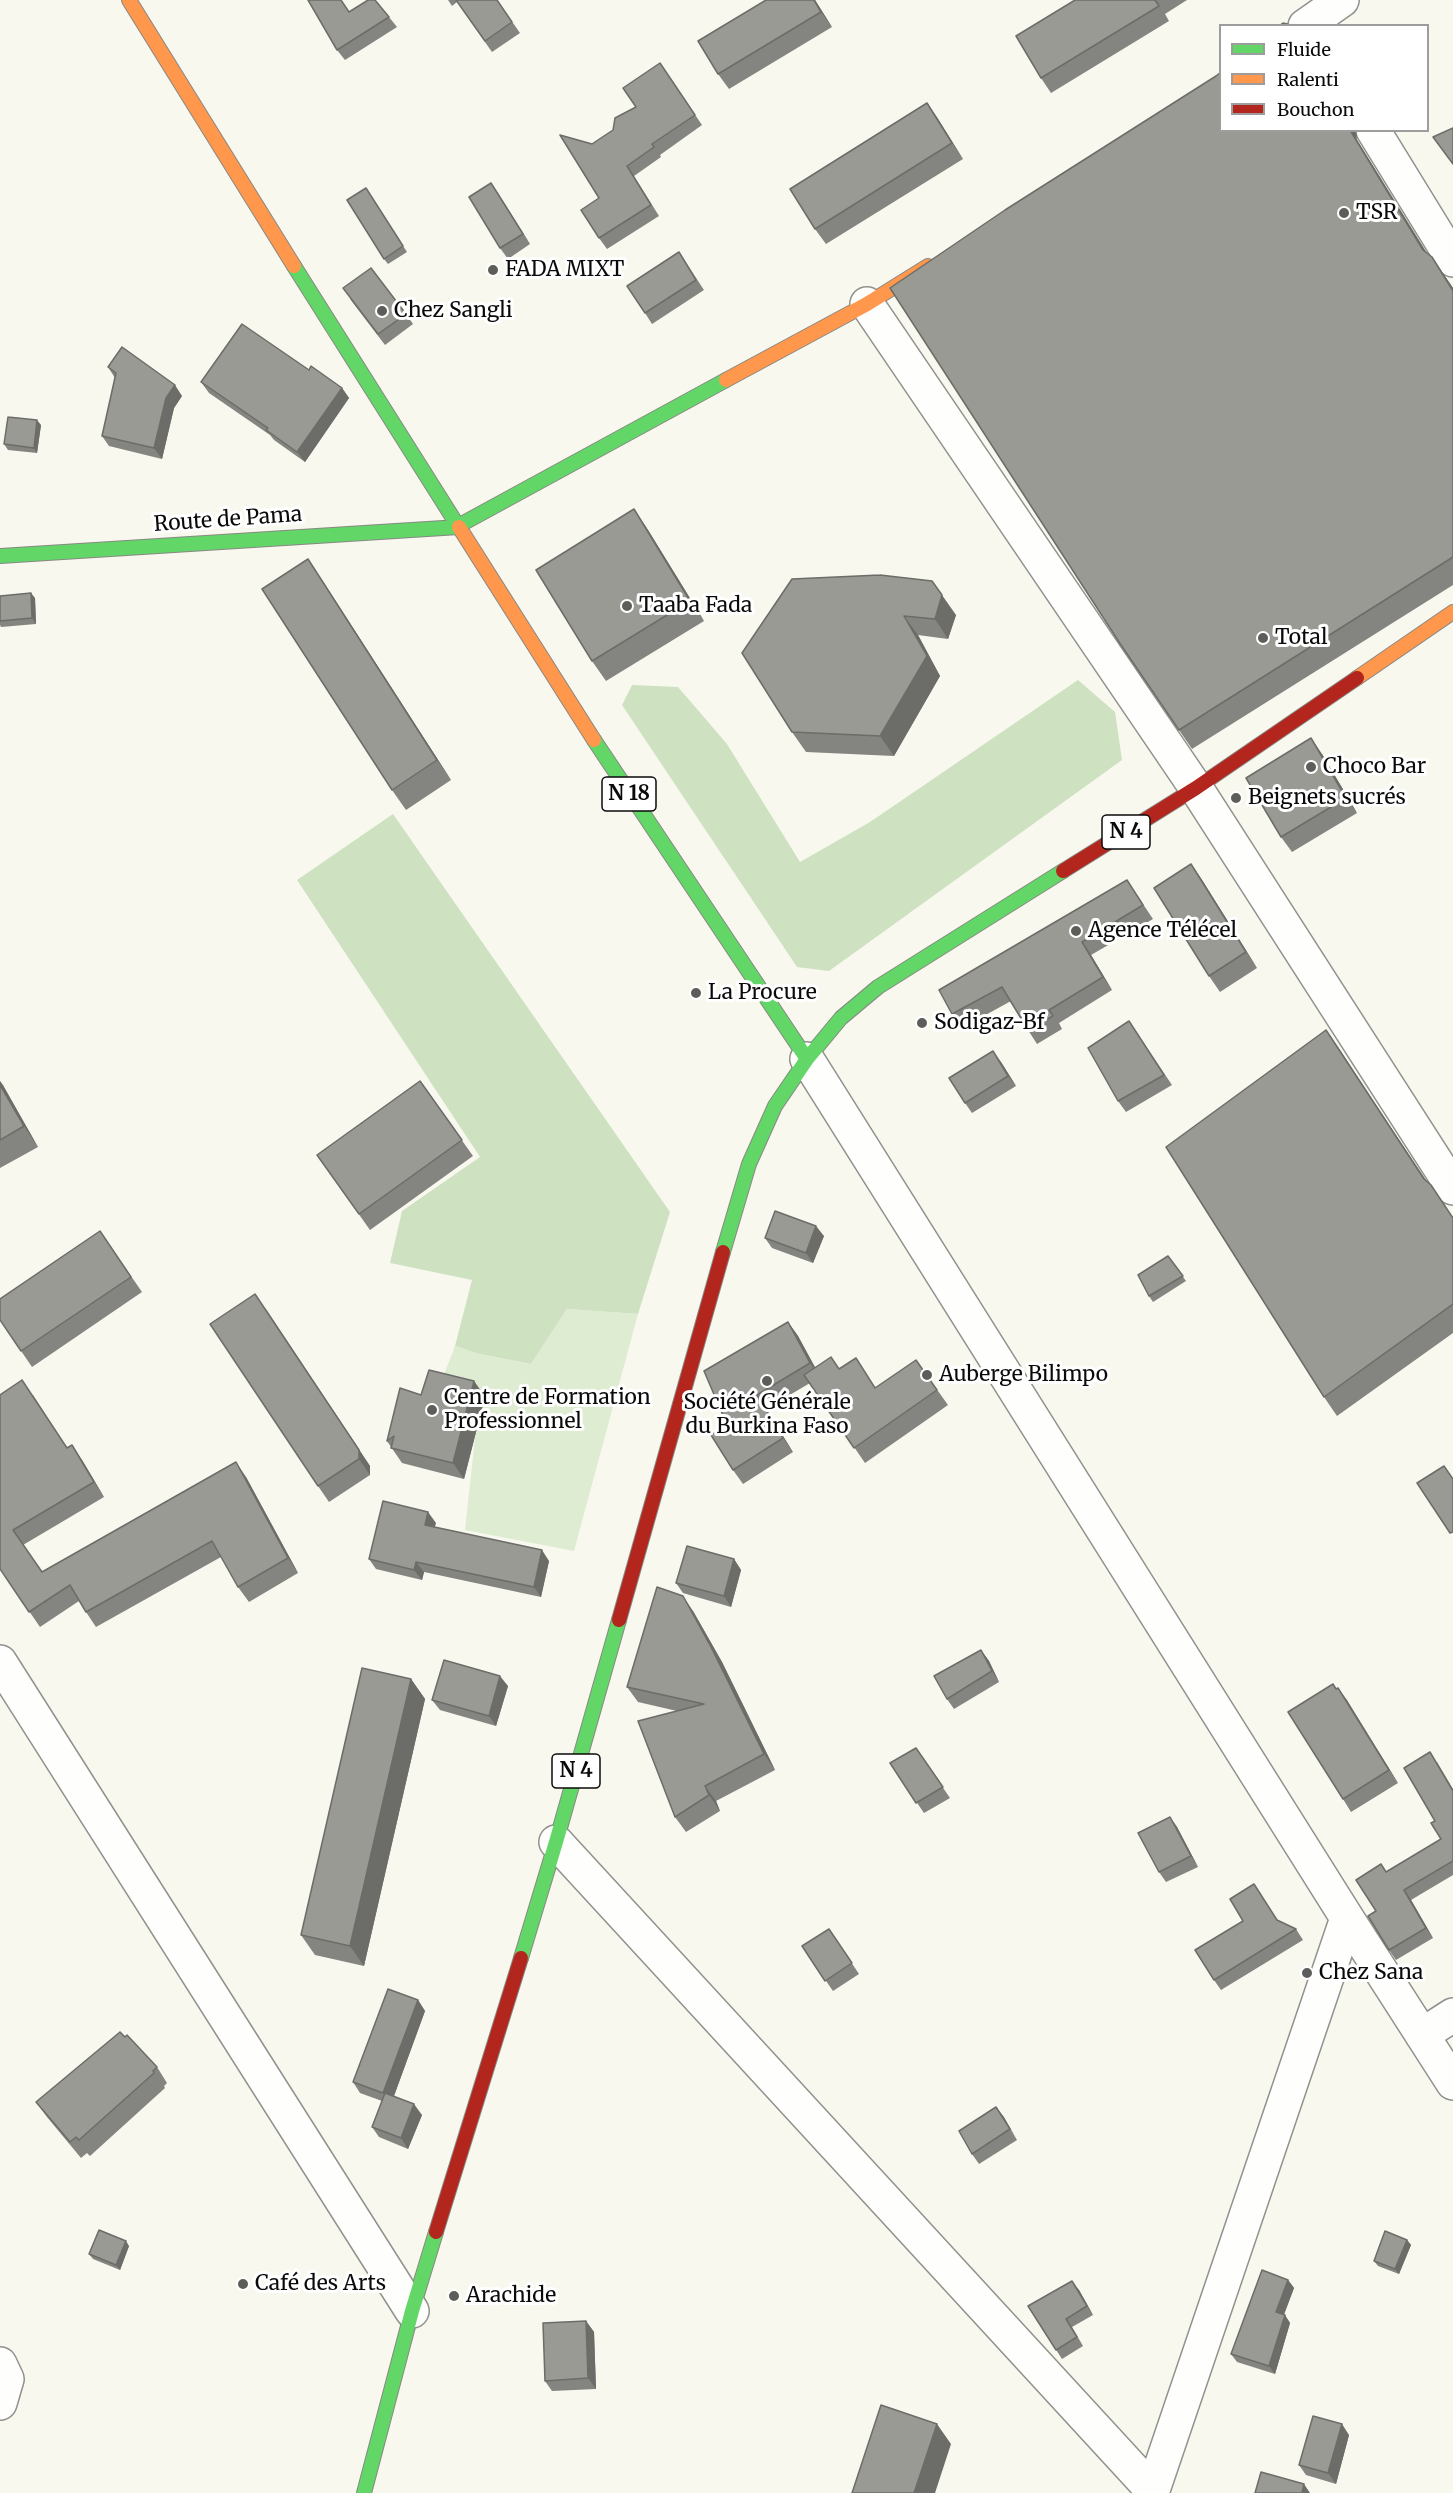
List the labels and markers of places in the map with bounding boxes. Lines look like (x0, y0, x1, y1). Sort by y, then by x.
place label: TSR (1356, 200, 1397, 226)
marker: TSR (1337, 206, 1351, 220)
place label: FADA MIXT (505, 257, 624, 283)
marker: FADA MIXT (486, 263, 500, 277)
place label: Chez Sangli (394, 298, 513, 324)
marker: Chez Sangli (375, 304, 389, 318)
place label: Taaba Fada (639, 593, 752, 619)
marker: Taaba Fada (620, 599, 634, 613)
place label: Total (1275, 625, 1327, 651)
marker: Total (1256, 631, 1270, 645)
place label: Choco Bar (1323, 754, 1426, 780)
marker: Choco Bar (1304, 760, 1318, 774)
place label: Beignets sucrés (1248, 785, 1406, 811)
marker: Beignets sucrés (1229, 791, 1243, 805)
place label: Agence Télécel (1088, 918, 1237, 944)
marker: Agence Télécel (1069, 924, 1083, 938)
place label: La Procure (708, 980, 817, 1006)
marker: La Procure (689, 986, 703, 1000)
place label: Sodigaz-Bf (934, 1010, 1045, 1036)
marker: Sodigaz-Bf (915, 1016, 929, 1030)
place label: Auberge Bilimpo (939, 1362, 1108, 1388)
marker: Auberge Bilimpo (920, 1368, 934, 1382)
marker: Société Générale du Burkina Faso (760, 1374, 774, 1388)
place label: Centre de Formation Professionnel (444, 1385, 651, 1435)
place label: Société Générale du Burkina Faso (683, 1390, 851, 1440)
marker: Centre de Formation Professionnel (425, 1403, 439, 1417)
place label: Chez Sana (1319, 1960, 1423, 1986)
marker: Chez Sana (1300, 1966, 1314, 1980)
place label: Café des Arts (255, 2271, 386, 2297)
marker: Café des Arts (236, 2277, 250, 2291)
place label: Arachide (466, 2283, 556, 2309)
marker: Arachide (447, 2289, 461, 2303)

